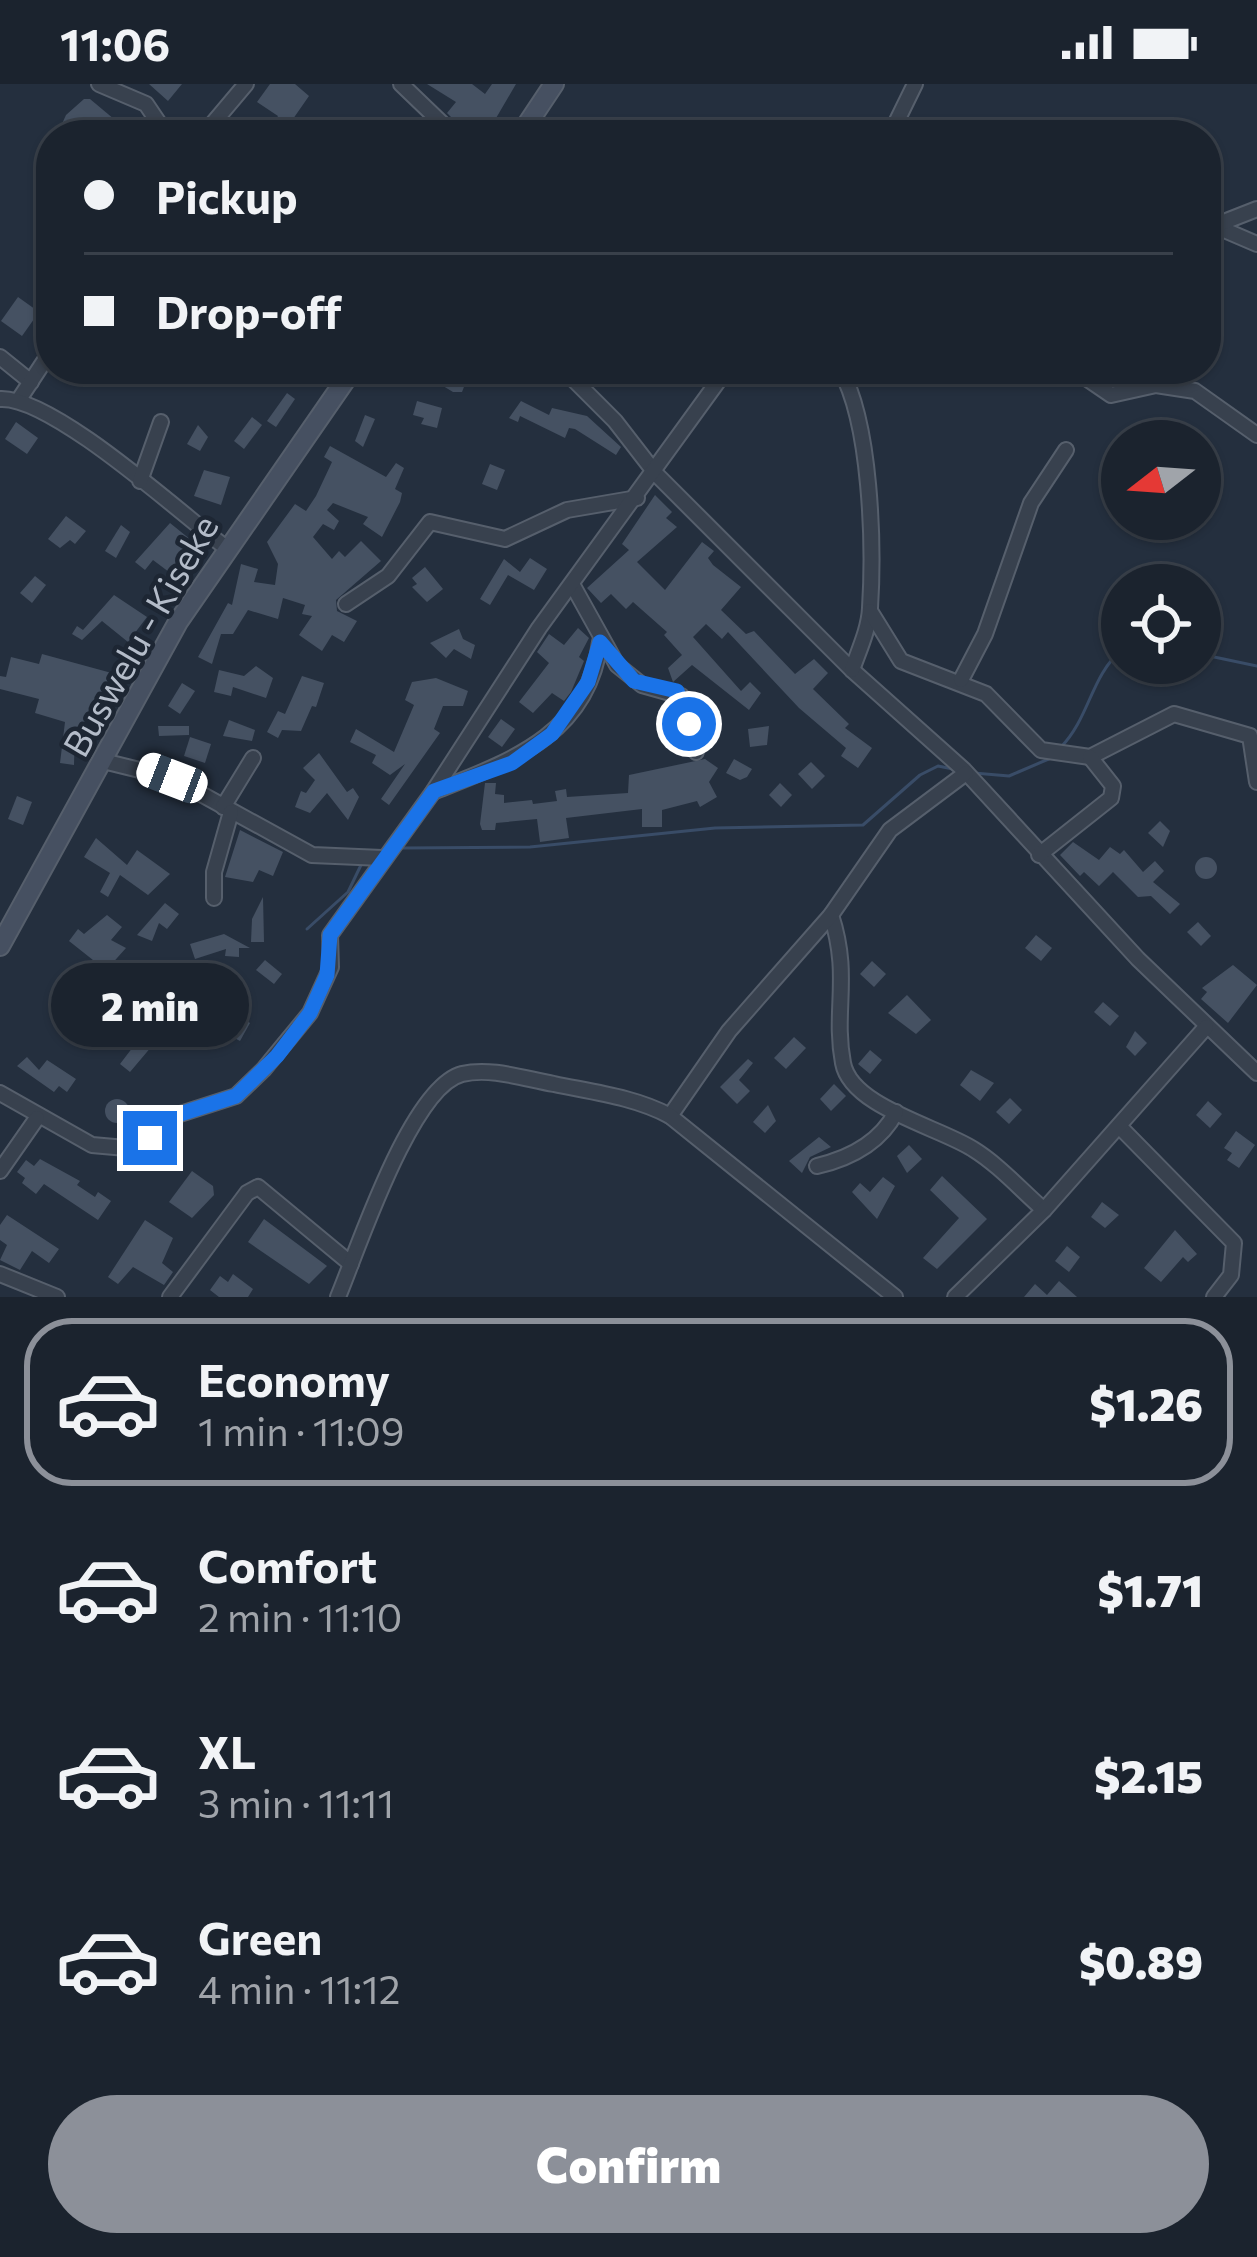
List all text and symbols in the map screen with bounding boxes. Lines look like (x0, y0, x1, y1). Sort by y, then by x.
text: 11:06 (60, 15, 170, 70)
text: Pickup (156, 168, 298, 223)
text: Drop-off (156, 283, 342, 338)
north arrow (1101, 420, 1221, 540)
map controls (1101, 420, 1221, 684)
street label: Buswelu - Kiseke (52, 507, 226, 763)
button: locate (1101, 564, 1221, 684)
route start (662, 697, 716, 751)
car (132, 748, 212, 808)
callout: 2 min (51, 964, 249, 1048)
text: 2 min (101, 981, 199, 1029)
route end (123, 1111, 177, 1165)
icon: car (54, 1348, 162, 1456)
text: Economy (198, 1351, 390, 1406)
text: $1.26 (1090, 1375, 1203, 1430)
text: 1 min · 11:09 (198, 1406, 404, 1454)
icon: car (54, 1534, 162, 1642)
text: Comfort (198, 1537, 377, 1592)
text: $1.71 (1097, 1561, 1203, 1616)
text: 2 min · 11:10 (198, 1592, 402, 1640)
icon: car (54, 1720, 162, 1828)
text: XL (198, 1723, 256, 1778)
text: $2.15 (1094, 1747, 1203, 1802)
text: 3 min · 11:11 (198, 1778, 394, 1826)
icon: car (54, 1906, 162, 2014)
text: Green (198, 1909, 322, 1964)
text: $0.89 (1079, 1933, 1203, 1988)
text: 4 min · 11:12 (198, 1964, 400, 2012)
button: Confirm (48, 2095, 1209, 2233)

